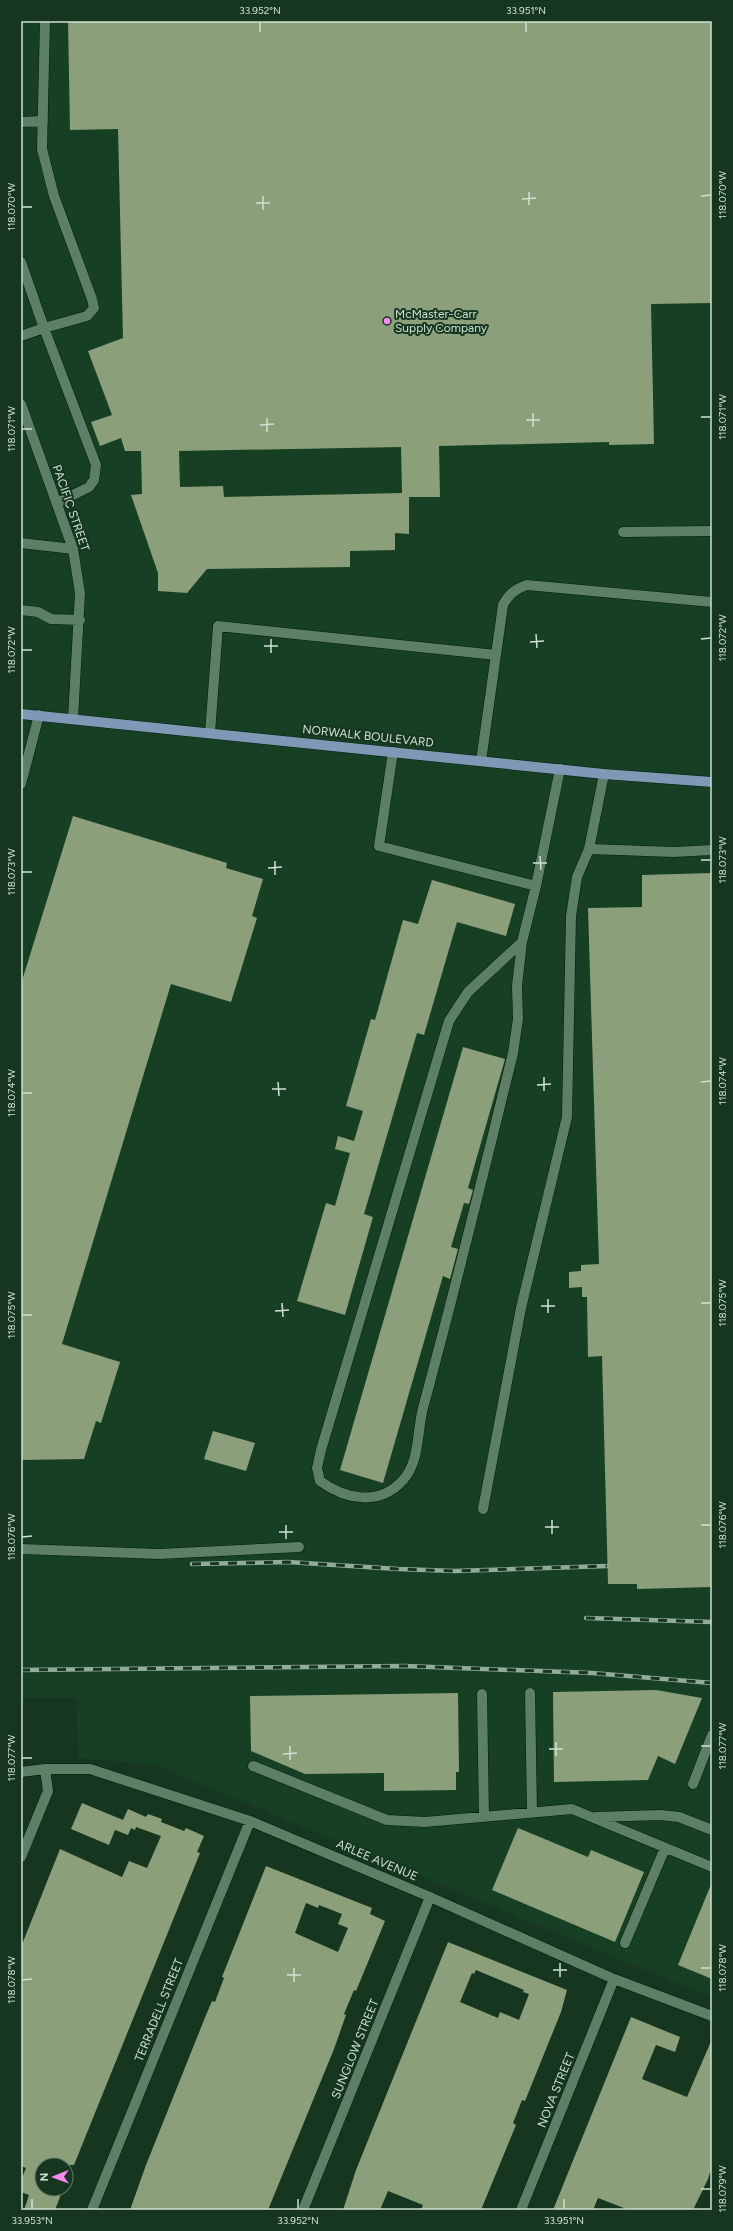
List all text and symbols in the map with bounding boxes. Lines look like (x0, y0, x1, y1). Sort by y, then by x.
text: 33.952°N (239, 4, 281, 17)
text: 33.951°N (506, 4, 546, 17)
text: 118.070°W (716, 171, 729, 219)
text: 118.070°W (5, 183, 18, 231)
place label: McMaster-Carr Supply Company (395, 307, 488, 335)
marker: McMaster-Carr Supply Company (382, 316, 392, 326)
text: 118.071°W (716, 394, 729, 440)
text: 118.071°W (5, 406, 18, 452)
street label: PACIFIC STREET (50, 463, 92, 553)
text: 118.072°W (716, 614, 729, 662)
text: 118.072°W (5, 626, 18, 674)
street label: NORWALK BOULEVARD (302, 722, 434, 750)
text: 118.073°W (716, 836, 729, 884)
text: 118.073°W (5, 848, 18, 896)
text: 118.074°W (716, 1057, 729, 1105)
text: 118.074°W (5, 1069, 18, 1117)
text: 118.075°W (716, 1279, 729, 1327)
text: 118.075°W (5, 1291, 18, 1339)
text: 118.076°W (716, 1501, 729, 1549)
text: 118.076°W (5, 1513, 18, 1561)
text: 118.077°W (716, 1722, 729, 1769)
text: 118.077°W (5, 1734, 18, 1781)
street label: ARLEE AVENUE (334, 1837, 420, 1883)
text: 118.078°W (716, 1944, 729, 1992)
text: 118.078°W (5, 1956, 18, 2004)
street label: TERRADELL STREET (132, 1956, 186, 2064)
street label: SUNGLOW STREET (329, 1997, 382, 2101)
street label: NOVA STREET (535, 2050, 578, 2130)
north arrow (34, 2157, 74, 2197)
text: 118.079°W (716, 2165, 729, 2213)
text: N (38, 2173, 51, 2182)
text: 33.953°N (11, 2214, 53, 2227)
text: 33.952°N (277, 2214, 319, 2227)
text: 33.951°N (544, 2214, 584, 2227)

